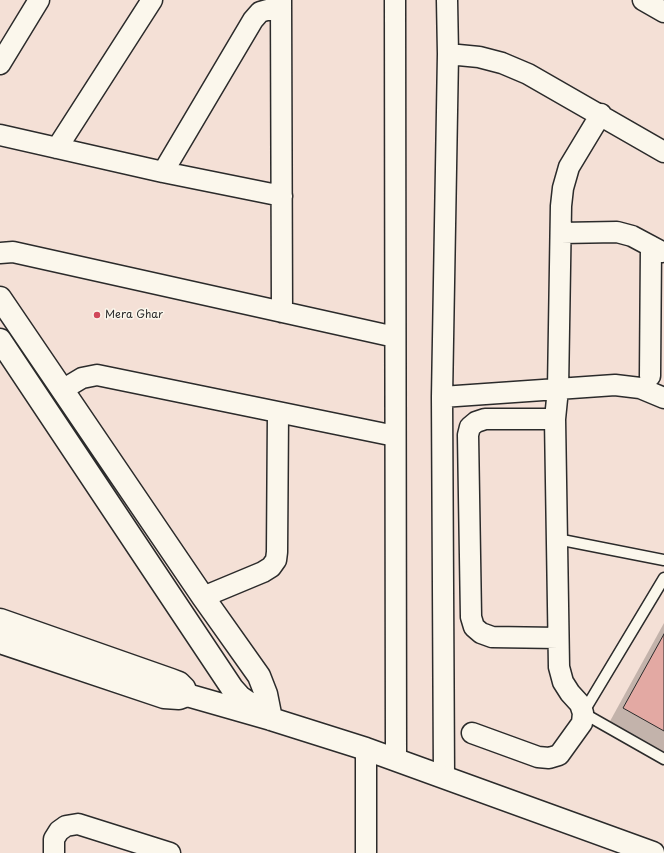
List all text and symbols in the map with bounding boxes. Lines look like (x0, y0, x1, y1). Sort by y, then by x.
place label: Mera Ghar (105, 308, 163, 322)
marker: Mera Ghar (92, 310, 102, 320)

